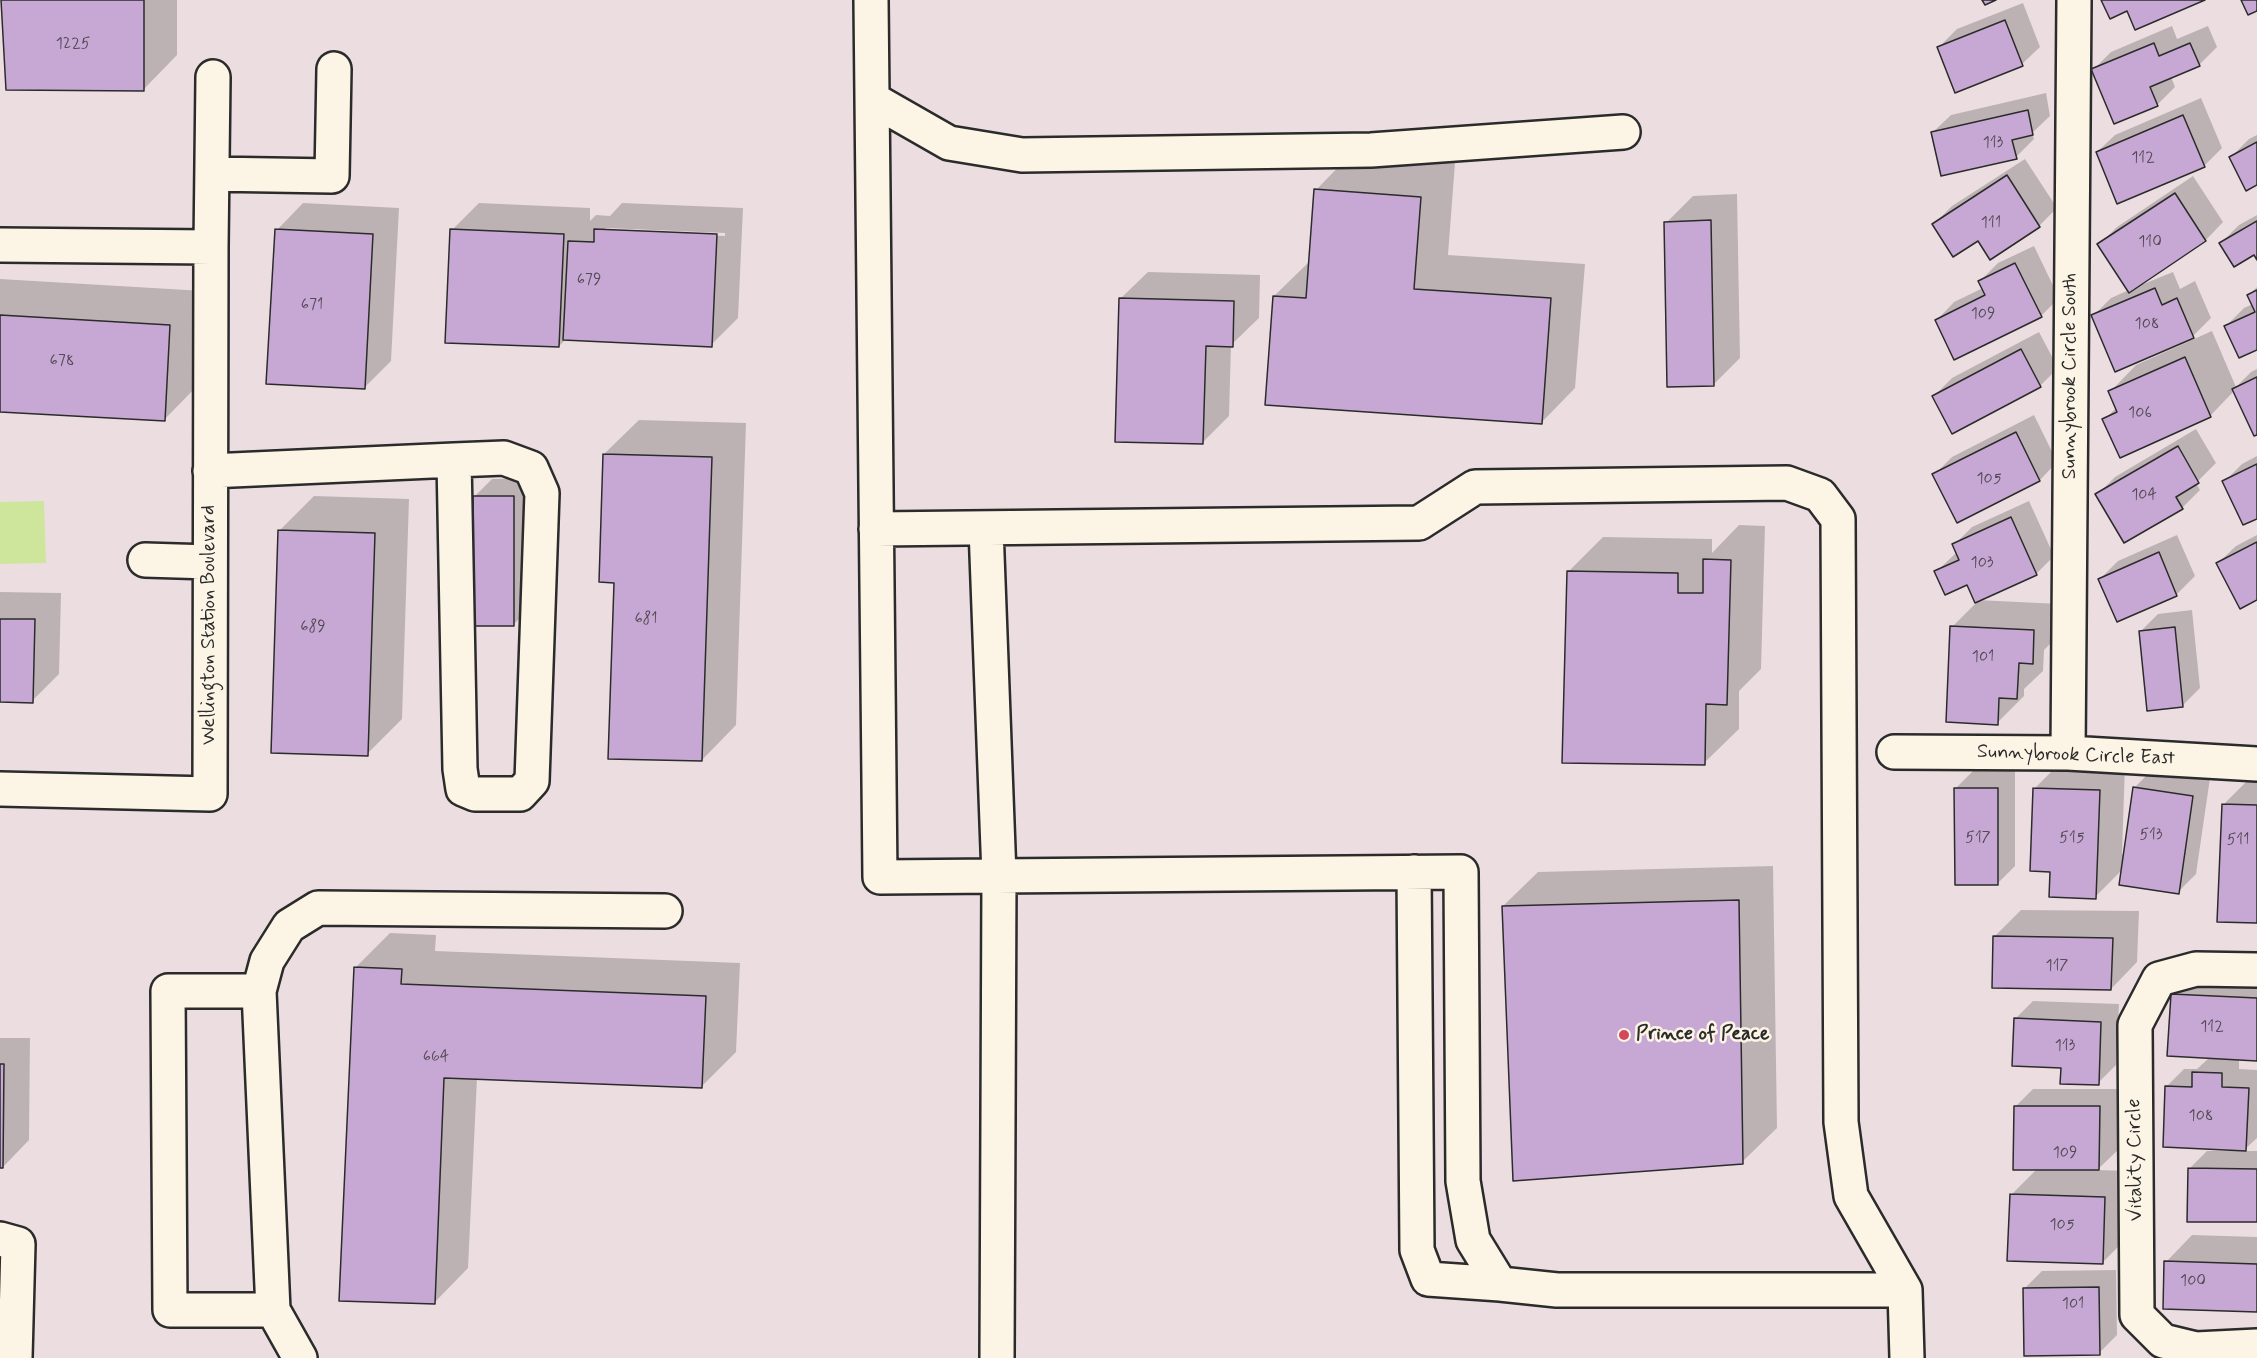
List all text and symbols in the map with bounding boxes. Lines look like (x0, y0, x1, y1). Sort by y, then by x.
house number: 1225 (56, 35, 90, 55)
house number: 113 (1983, 134, 2003, 154)
house number: 112 (2131, 149, 2155, 169)
house number: 111 (1981, 214, 2001, 234)
house number: 110 (2138, 233, 2162, 253)
house number: 679 (577, 271, 601, 291)
street label: Sunnybrook Circle South (2059, 273, 2083, 479)
house number: 671 (301, 296, 323, 316)
house number: 109 (1971, 305, 1995, 325)
house number: 108 (2135, 315, 2159, 335)
house number: 678 (50, 352, 74, 372)
house number: 106 (2128, 404, 2152, 424)
house number: 105 (1976, 470, 2002, 490)
house number: 104 (2131, 486, 2157, 506)
street label: Wellington Station Boulevard (198, 505, 222, 745)
house number: 103 (1971, 554, 1993, 574)
house number: 681 (634, 610, 658, 630)
house number: 689 (300, 618, 326, 638)
house number: 101 (1972, 648, 1994, 668)
street label: Sunnybrook Circle East (1977, 741, 2175, 771)
house number: 513 (2139, 826, 2163, 846)
house number: 517 (1965, 829, 1991, 849)
house number: 515 (2059, 829, 2085, 849)
house number: 511 (2227, 831, 2249, 851)
house number: 117 (2046, 957, 2068, 977)
house number: 112 (2200, 1018, 2224, 1038)
place label: Prince of Peace (1636, 1023, 1769, 1047)
marker: Prince of Peace (1617, 1028, 1631, 1042)
house number: 113 (2055, 1037, 2075, 1057)
house number: 664 (423, 1048, 449, 1068)
street label: Vitality Circle (2123, 1098, 2149, 1222)
house number: 108 (2189, 1107, 2213, 1127)
house number: 109 (2053, 1144, 2077, 1164)
house number: 105 (2049, 1216, 2075, 1236)
house number: 100 (2180, 1272, 2206, 1292)
house number: 101 (2062, 1295, 2084, 1315)

